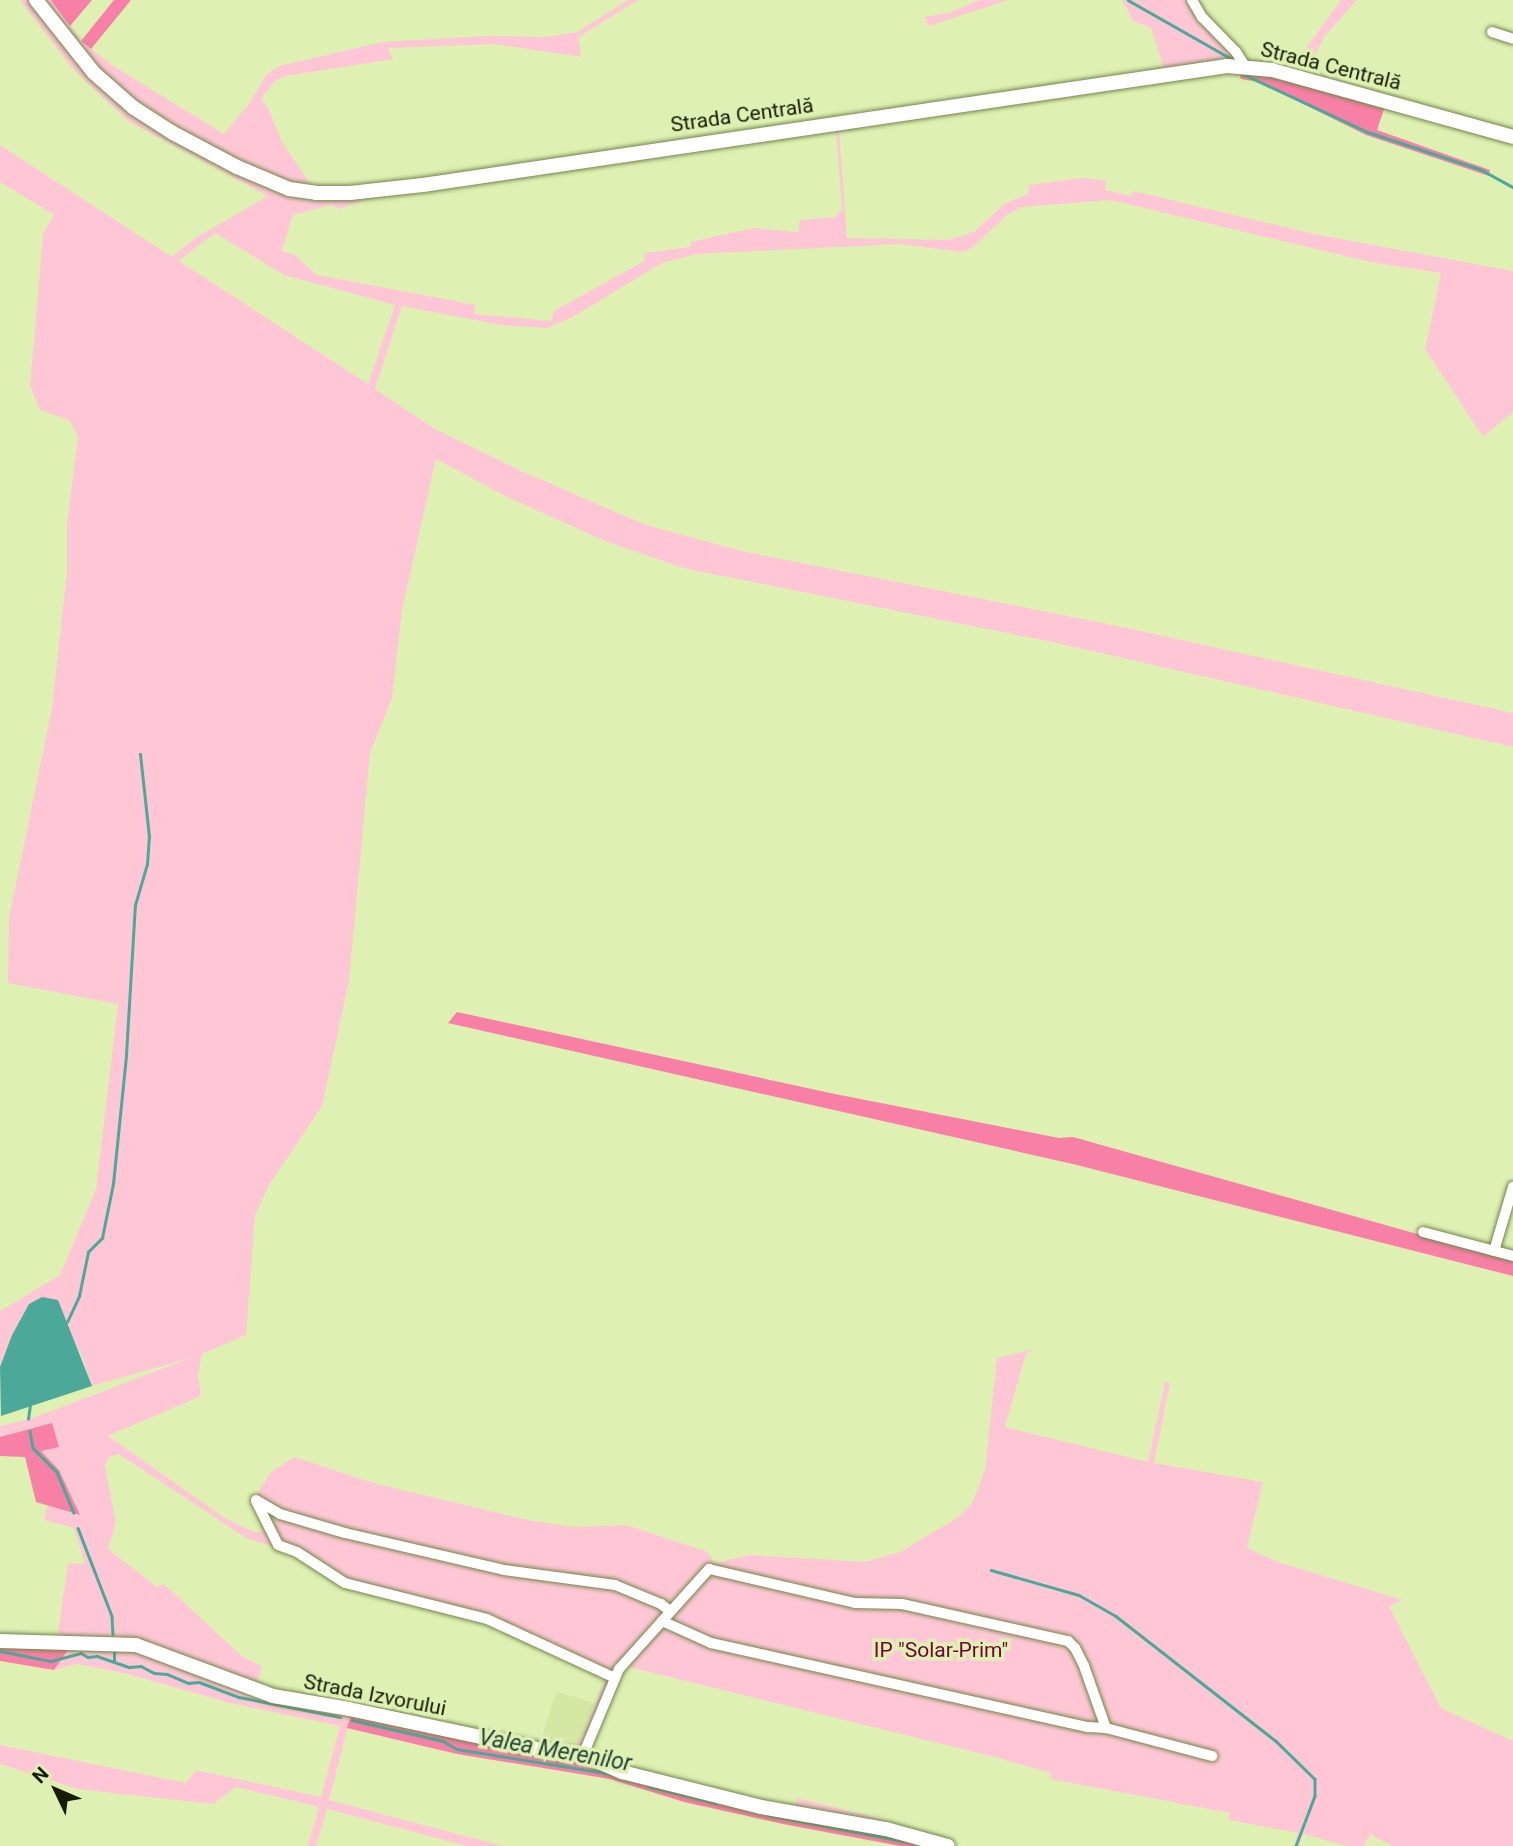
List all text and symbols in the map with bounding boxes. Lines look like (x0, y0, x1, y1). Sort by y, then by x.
street label: Strada Centrală (1258, 36, 1404, 96)
street label: Strada Centrală (669, 93, 815, 137)
park label: IP "Solar-Prim" (874, 1637, 1008, 1663)
street label: Strada Izvorului (302, 1669, 448, 1721)
water label: Valea Merenilor (476, 1724, 634, 1778)
north arrow (21, 1755, 91, 1825)
text: N (28, 1762, 53, 1788)

